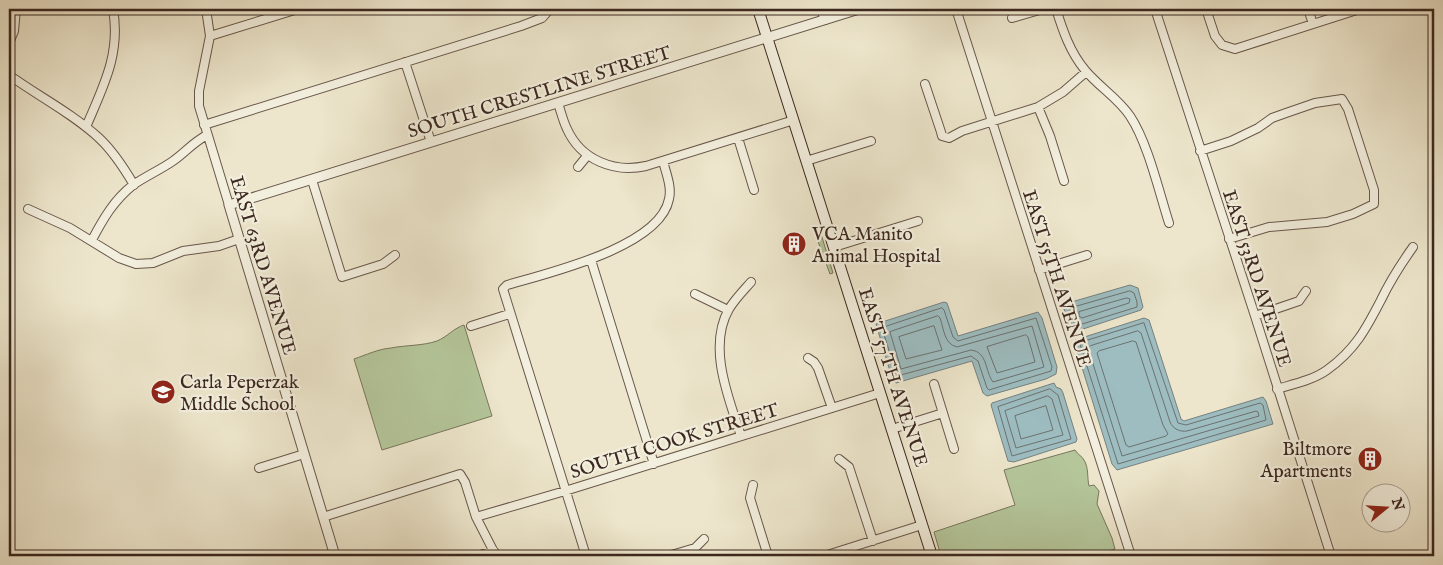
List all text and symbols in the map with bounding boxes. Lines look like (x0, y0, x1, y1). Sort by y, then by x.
street label: SOUTH CRESTLINE STREET (405, 41, 674, 144)
street label: EAST 63RD AVENUE (223, 173, 301, 358)
street label: EAST 55TH AVENUE (1016, 187, 1096, 370)
street label: EAST 53RD AVENUE (1216, 187, 1296, 370)
place label: VCA Manito Animal Hospital (811, 223, 941, 269)
building icon: VCA Manito Animal Hospital (781, 231, 807, 257)
street label: EAST 57TH AVENUE (852, 285, 932, 470)
place label: Carla Peperzak Middle School (180, 371, 300, 417)
school or university icon: Carla Peperzak Middle School (150, 379, 176, 405)
street label: SOUTH COOK STREET (567, 399, 782, 485)
place label: Biltmore Apartments (1260, 438, 1352, 484)
building icon: Biltmore Apartments (1357, 446, 1383, 472)
north arrow (1360, 482, 1410, 532)
text: N (1387, 495, 1408, 513)

